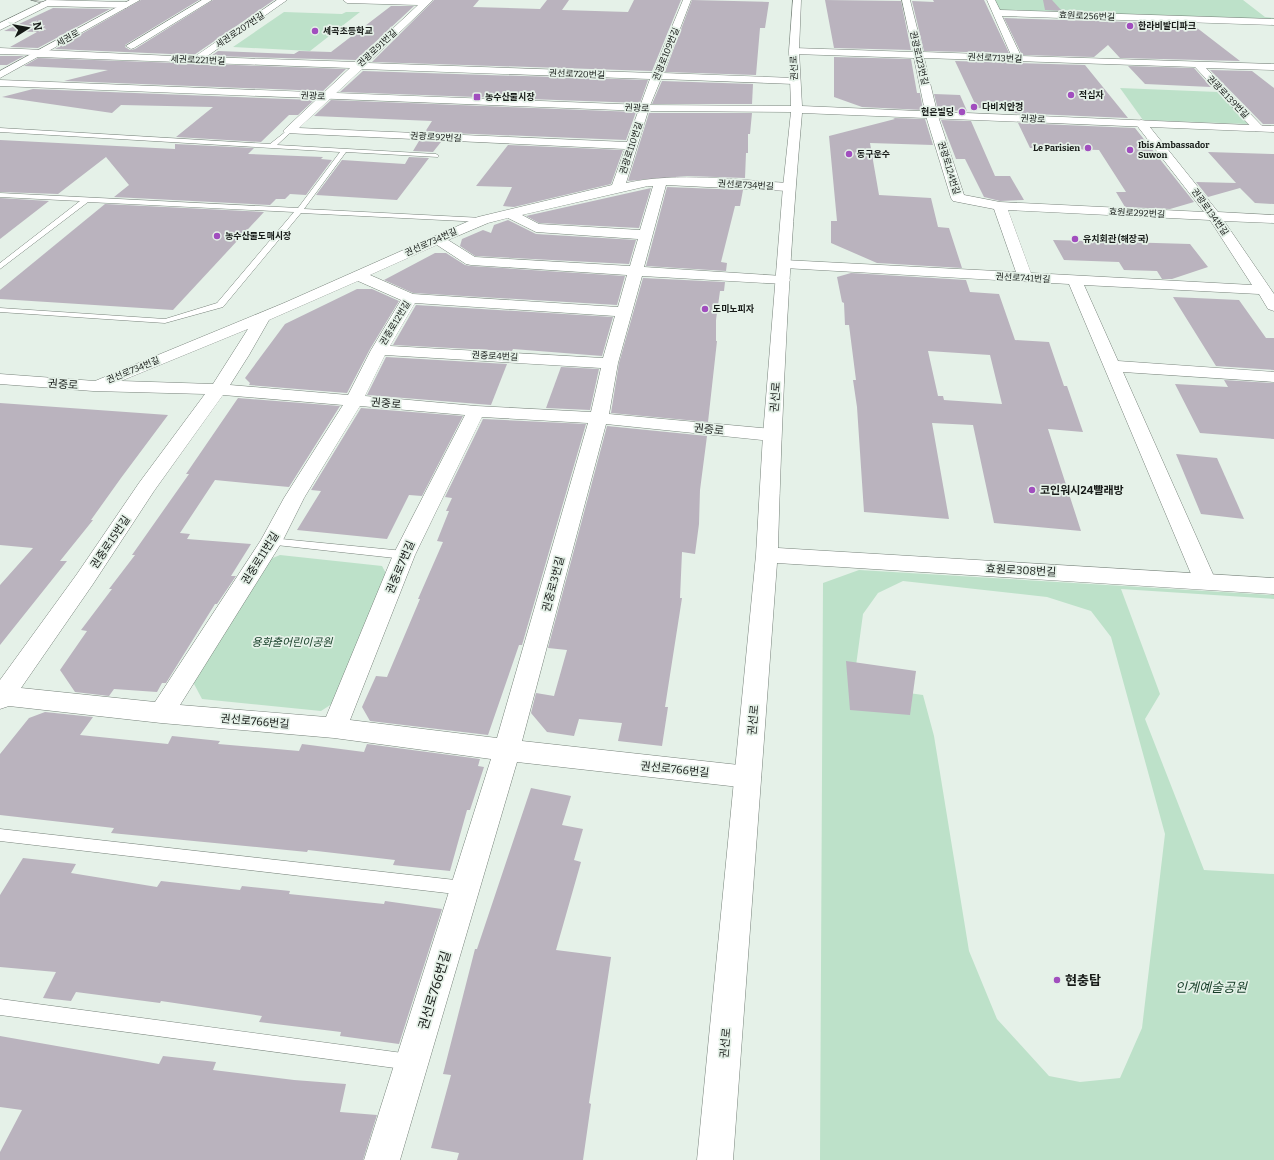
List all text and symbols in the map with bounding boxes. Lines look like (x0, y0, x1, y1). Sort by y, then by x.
north arrow (8, 8, 48, 48)
street label: 세권로207번길 (214, 10, 266, 50)
street label: 효원로256번길 (1059, 10, 1115, 22)
place label: 한라비발디파크 (1138, 20, 1196, 31)
text: N (30, 21, 45, 32)
marker: 한라비발디파크 (1125, 21, 1135, 31)
place label: 세곡초등학교 (323, 25, 373, 36)
marker: 세곡초등학교 (310, 26, 320, 36)
street label: 권광로109번길 (651, 26, 681, 82)
street label: 권광로91번길 (355, 27, 399, 69)
street label: 세권로 (55, 28, 81, 48)
street label: 권광로123번길 (908, 30, 930, 86)
street label: 권선로713번길 (967, 52, 1023, 64)
street label: 세권로221번길 (170, 54, 226, 66)
street label: 권선로 (789, 55, 799, 81)
street label: 권선로720번길 (549, 68, 605, 80)
street label: 권광로139번길 (1205, 74, 1251, 120)
marker: 적십자 (1066, 90, 1076, 100)
place label: 적십자 (1079, 90, 1104, 100)
street label: 권광로 (300, 91, 326, 101)
marker: 농수산물시장 (472, 92, 482, 102)
place label: 농수산물시장 (485, 92, 535, 102)
marker: 다비치안경 (969, 102, 979, 112)
place label: 다비치안경 (982, 102, 1023, 112)
street label: 권광로 (624, 103, 650, 113)
place label: 현은빌딩 (921, 106, 954, 117)
marker: 현은빌딩 (957, 107, 967, 117)
street label: 권광로 (1020, 114, 1046, 124)
street label: 권광로110번길 (618, 121, 644, 175)
street label: 권광로92번길 (410, 131, 462, 143)
street label: 권광로124번길 (936, 140, 962, 196)
place label: Ibis Ambassador Suwon (1138, 140, 1210, 160)
place label: Le Parisien (1033, 143, 1080, 153)
marker: Le Parisien (1083, 143, 1093, 153)
marker: Ibis Ambassador Suwon (1125, 145, 1135, 155)
marker: 동구운수 (844, 149, 854, 159)
place label: 동구운수 (856, 149, 890, 159)
street label: 권선로734번길 (718, 179, 774, 191)
street label: 권광로134번길 (1190, 187, 1230, 237)
street label: 효원로292번길 (1109, 207, 1165, 219)
street label: 권선로734번길 (403, 226, 459, 258)
marker: 농수산물도매시장 (212, 231, 222, 241)
place label: 농수산물도매시장 (225, 231, 291, 241)
place label: 유치회관 (해장국) (1083, 233, 1148, 244)
marker: 유치회관 (해장국) (1070, 234, 1080, 244)
street label: 권선로741번길 (995, 272, 1051, 284)
street label: 권중로12번길 (378, 299, 412, 347)
marker: 도미노피자 (700, 304, 710, 314)
place label: 도미노피자 (712, 304, 754, 314)
street label: 권중로4번길 (471, 350, 519, 362)
street label: 권선로734번길 (105, 355, 161, 385)
street label: 권중로 (47, 377, 79, 392)
street label: 권선로 (768, 381, 783, 413)
street label: 권중로 (370, 396, 402, 411)
street label: 권중로 (693, 421, 725, 438)
place label: 코인워시24빨래방 (1040, 484, 1124, 497)
marker: 코인워시24빨래방 (1027, 485, 1037, 495)
street label: 권중로15번길 (88, 513, 133, 571)
street label: 권중로11번길 (239, 530, 282, 587)
street label: 권중로7번길 (384, 539, 417, 596)
street label: 권중로3번길 (540, 555, 567, 613)
street label: 효원로308번길 (985, 562, 1057, 579)
park label: 용화출어린이공원 (252, 636, 333, 649)
street label: 권선로 (746, 704, 761, 736)
street label: 권선로766번길 (220, 712, 290, 731)
street label: 권선로766번길 (640, 759, 710, 780)
street label: 권선로766번길 (415, 949, 454, 1031)
place label: 현충탑 (1065, 973, 1101, 988)
marker: 현충탑 (1052, 975, 1062, 985)
park label: 인계예술공원 (1175, 980, 1248, 995)
street label: 권선로 (718, 1027, 733, 1059)

